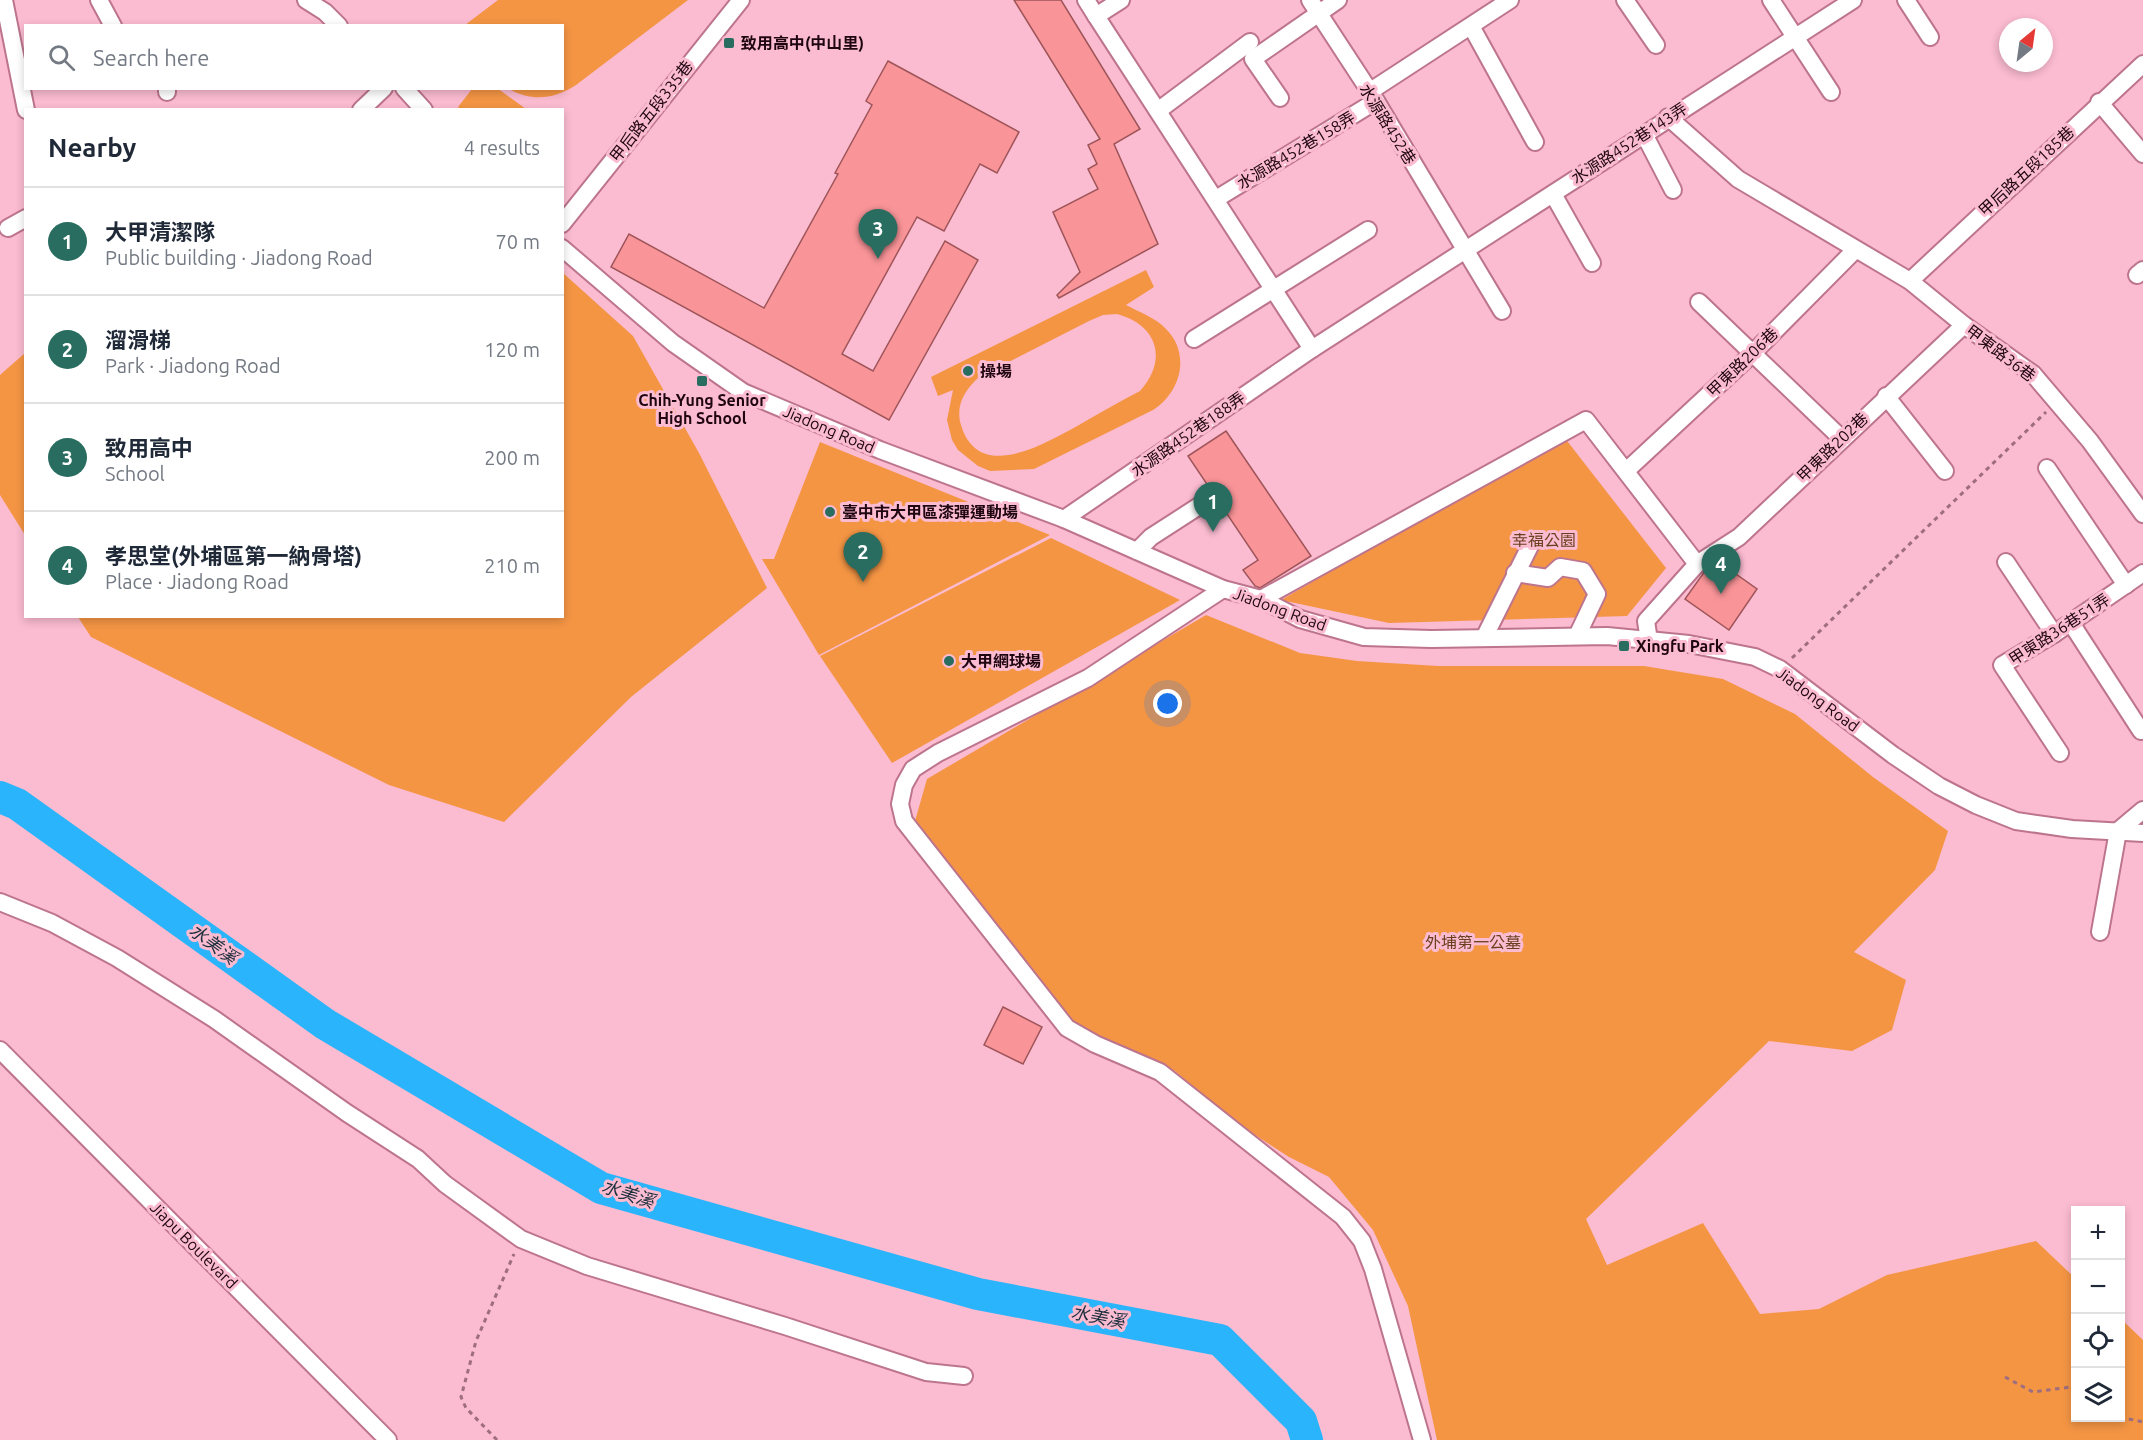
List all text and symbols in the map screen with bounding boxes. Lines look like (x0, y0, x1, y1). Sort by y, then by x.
north arrow (1999, 18, 2053, 72)
search box (24, 24, 564, 90)
place label: 致用高中(中山里) (741, 34, 864, 53)
marker: 致用高中(中山里) (722, 36, 736, 50)
icon: search (45, 41, 78, 74)
text: Search here (93, 45, 209, 70)
street label: 甲后路五段335巷 (606, 57, 696, 165)
street label: 水源路452巷 (1356, 81, 1420, 167)
street label: 水源路452巷143弄 (1568, 99, 1690, 187)
street label: 水源路452巷158弄 (1234, 108, 1358, 192)
street label: 甲后路五段185巷 (1975, 122, 2077, 220)
text: Nearby (48, 133, 136, 162)
text: 4 results (464, 136, 540, 159)
pin: 3 (858, 210, 898, 259)
text: 大甲清潔隊 (105, 219, 215, 244)
text: 1 (62, 230, 73, 253)
text: 70 m (496, 230, 540, 253)
text: Public building · Jiadong Road (105, 246, 373, 269)
street label: 甲東路36巷 (1963, 321, 2039, 385)
street label: 甲東路206巷 (1703, 324, 1781, 400)
text: 溜滑梯 (105, 327, 171, 352)
text: 2 (62, 338, 73, 361)
text: 120 m (484, 338, 540, 361)
text: Park · Jiadong Road (105, 354, 281, 377)
place label: 操場 (980, 362, 1012, 380)
marker: 操場 (961, 364, 975, 378)
marker: Chih-Yung Senior High School (695, 374, 709, 388)
street label: 水源路452巷188弄 (1128, 388, 1248, 480)
place label: Chih-Yung Senior High School (638, 391, 766, 427)
street label: Jiadong Road (781, 402, 877, 456)
street label: 甲東路202巷 (1793, 409, 1871, 485)
text: 致用高中 (105, 435, 193, 460)
text: 3 (62, 446, 73, 469)
text: 200 m (484, 446, 540, 469)
text: School (105, 462, 165, 485)
pin: 1 (1194, 482, 1232, 532)
place label: 臺中市大甲區漆彈運動場 (842, 503, 1018, 521)
marker: 臺中市大甲區漆彈運動場 (823, 505, 837, 519)
park label: 幸福公園 (1512, 531, 1576, 549)
pin: 2 (844, 532, 882, 582)
text: 孝思堂(外埔區第一納骨塔) (105, 543, 362, 568)
pin: 4 (1702, 544, 1740, 594)
text: 4 (62, 554, 73, 577)
text: 210 m (484, 554, 540, 577)
text: Place · Jiadong Road (105, 570, 289, 593)
street label: Jiadong Road (1231, 584, 1329, 634)
street label: 甲東路36巷51弄 (2005, 590, 2113, 668)
place label: Xingfu Park (1636, 637, 1724, 655)
marker: Xingfu Park (1617, 639, 1631, 653)
place label: 大甲網球場 (961, 652, 1041, 670)
marker: 大甲網球場 (942, 654, 956, 668)
street label: Jiadong Road (1773, 663, 1863, 735)
your location (1153, 689, 1182, 718)
water label: 水美溪 (186, 919, 244, 969)
park label: 外埔第一公墓 (1425, 933, 1521, 951)
water label: 水美溪 (600, 1175, 660, 1212)
street label: Jiapu Boulevard (147, 1198, 241, 1292)
map controls (2071, 1206, 2125, 1422)
button: + (2071, 1206, 2125, 1260)
button: − (2071, 1260, 2125, 1314)
water label: 水美溪 (1070, 1301, 1130, 1332)
button: locate (2071, 1314, 2125, 1368)
button: layers (2071, 1368, 2125, 1422)

